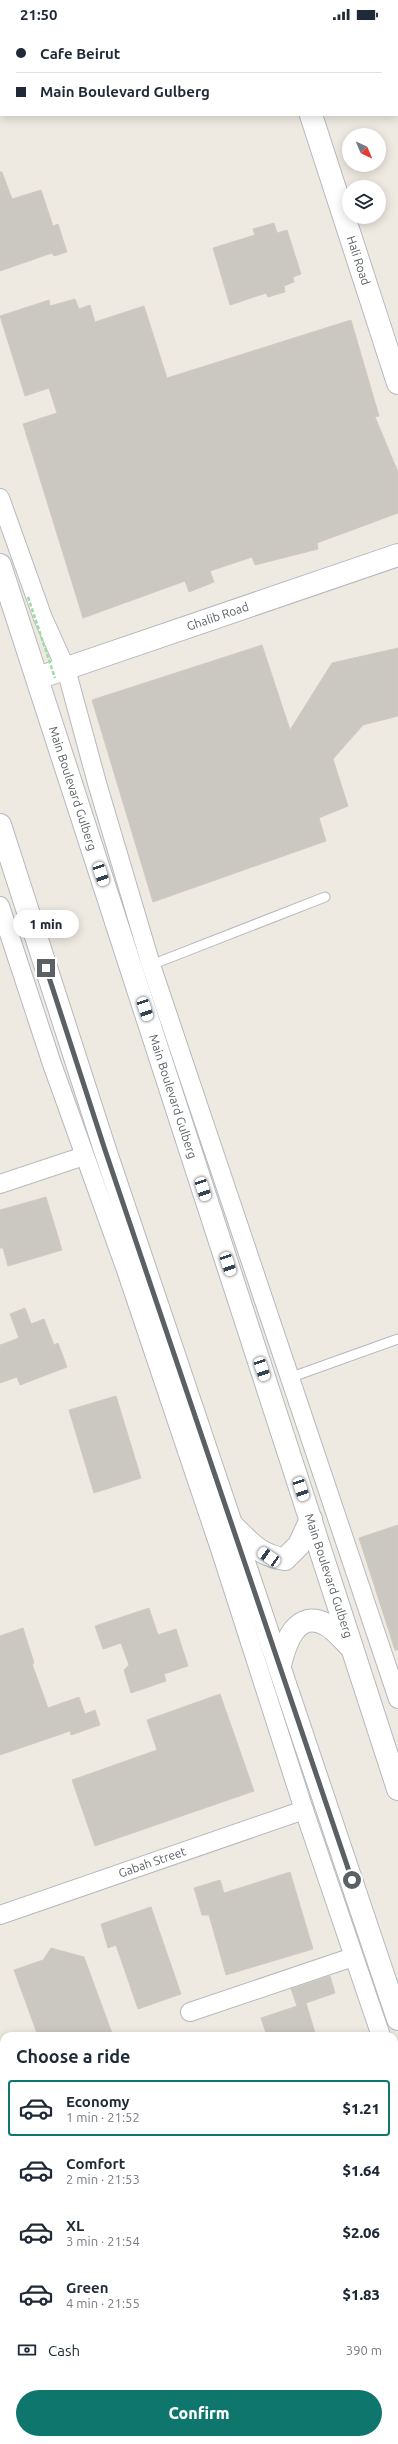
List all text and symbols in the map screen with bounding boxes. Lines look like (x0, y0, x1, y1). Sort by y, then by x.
text: 21:50 (20, 6, 58, 23)
text: Cafe Beirut (40, 45, 120, 62)
text: Main Boulevard Gulberg (40, 83, 210, 100)
north arrow (342, 128, 386, 172)
map controls (342, 128, 386, 224)
button: layers (342, 180, 386, 224)
street label: Hali Road (345, 234, 373, 287)
street label: Ghalib Road (185, 600, 250, 633)
street label: Main Boulevard Gulberg (47, 725, 99, 852)
car (92, 861, 110, 887)
callout: 1 min (13, 910, 79, 938)
text: 1 min (29, 917, 63, 931)
route end (37, 959, 55, 977)
car (136, 996, 154, 1022)
street label: Main Boulevard Gulberg (147, 1033, 200, 1160)
car (194, 1176, 212, 1202)
car (219, 1251, 237, 1277)
car (253, 1356, 271, 1382)
car (292, 1476, 310, 1502)
street label: Main Boulevard Gulberg (303, 1512, 355, 1640)
car (256, 1545, 282, 1569)
street label: Gabah Street (117, 1844, 188, 1880)
route start (343, 1871, 361, 1889)
text: Choose a ride (16, 2046, 130, 2066)
icon: car (18, 2090, 54, 2126)
text: Economy (66, 2093, 130, 2110)
text: $1.21 (342, 2100, 380, 2117)
text: 1 min · 21:52 (66, 2110, 140, 2124)
icon: car (18, 2152, 54, 2188)
text: Comfort (66, 2155, 125, 2172)
text: $1.64 (342, 2162, 380, 2179)
text: 2 min · 21:53 (66, 2172, 140, 2186)
icon: car (18, 2214, 54, 2250)
text: XL (66, 2217, 84, 2234)
text: $2.06 (342, 2224, 380, 2241)
text: 3 min · 21:54 (66, 2234, 140, 2248)
icon: car (18, 2276, 54, 2312)
text: Green (66, 2279, 108, 2296)
text: $1.83 (342, 2286, 380, 2303)
text: 4 min · 21:55 (66, 2296, 140, 2310)
icon: cash (16, 2339, 38, 2361)
text: Cash (48, 2342, 80, 2359)
text: 390 m (346, 2343, 382, 2357)
button: Confirm (16, 2390, 382, 2436)

